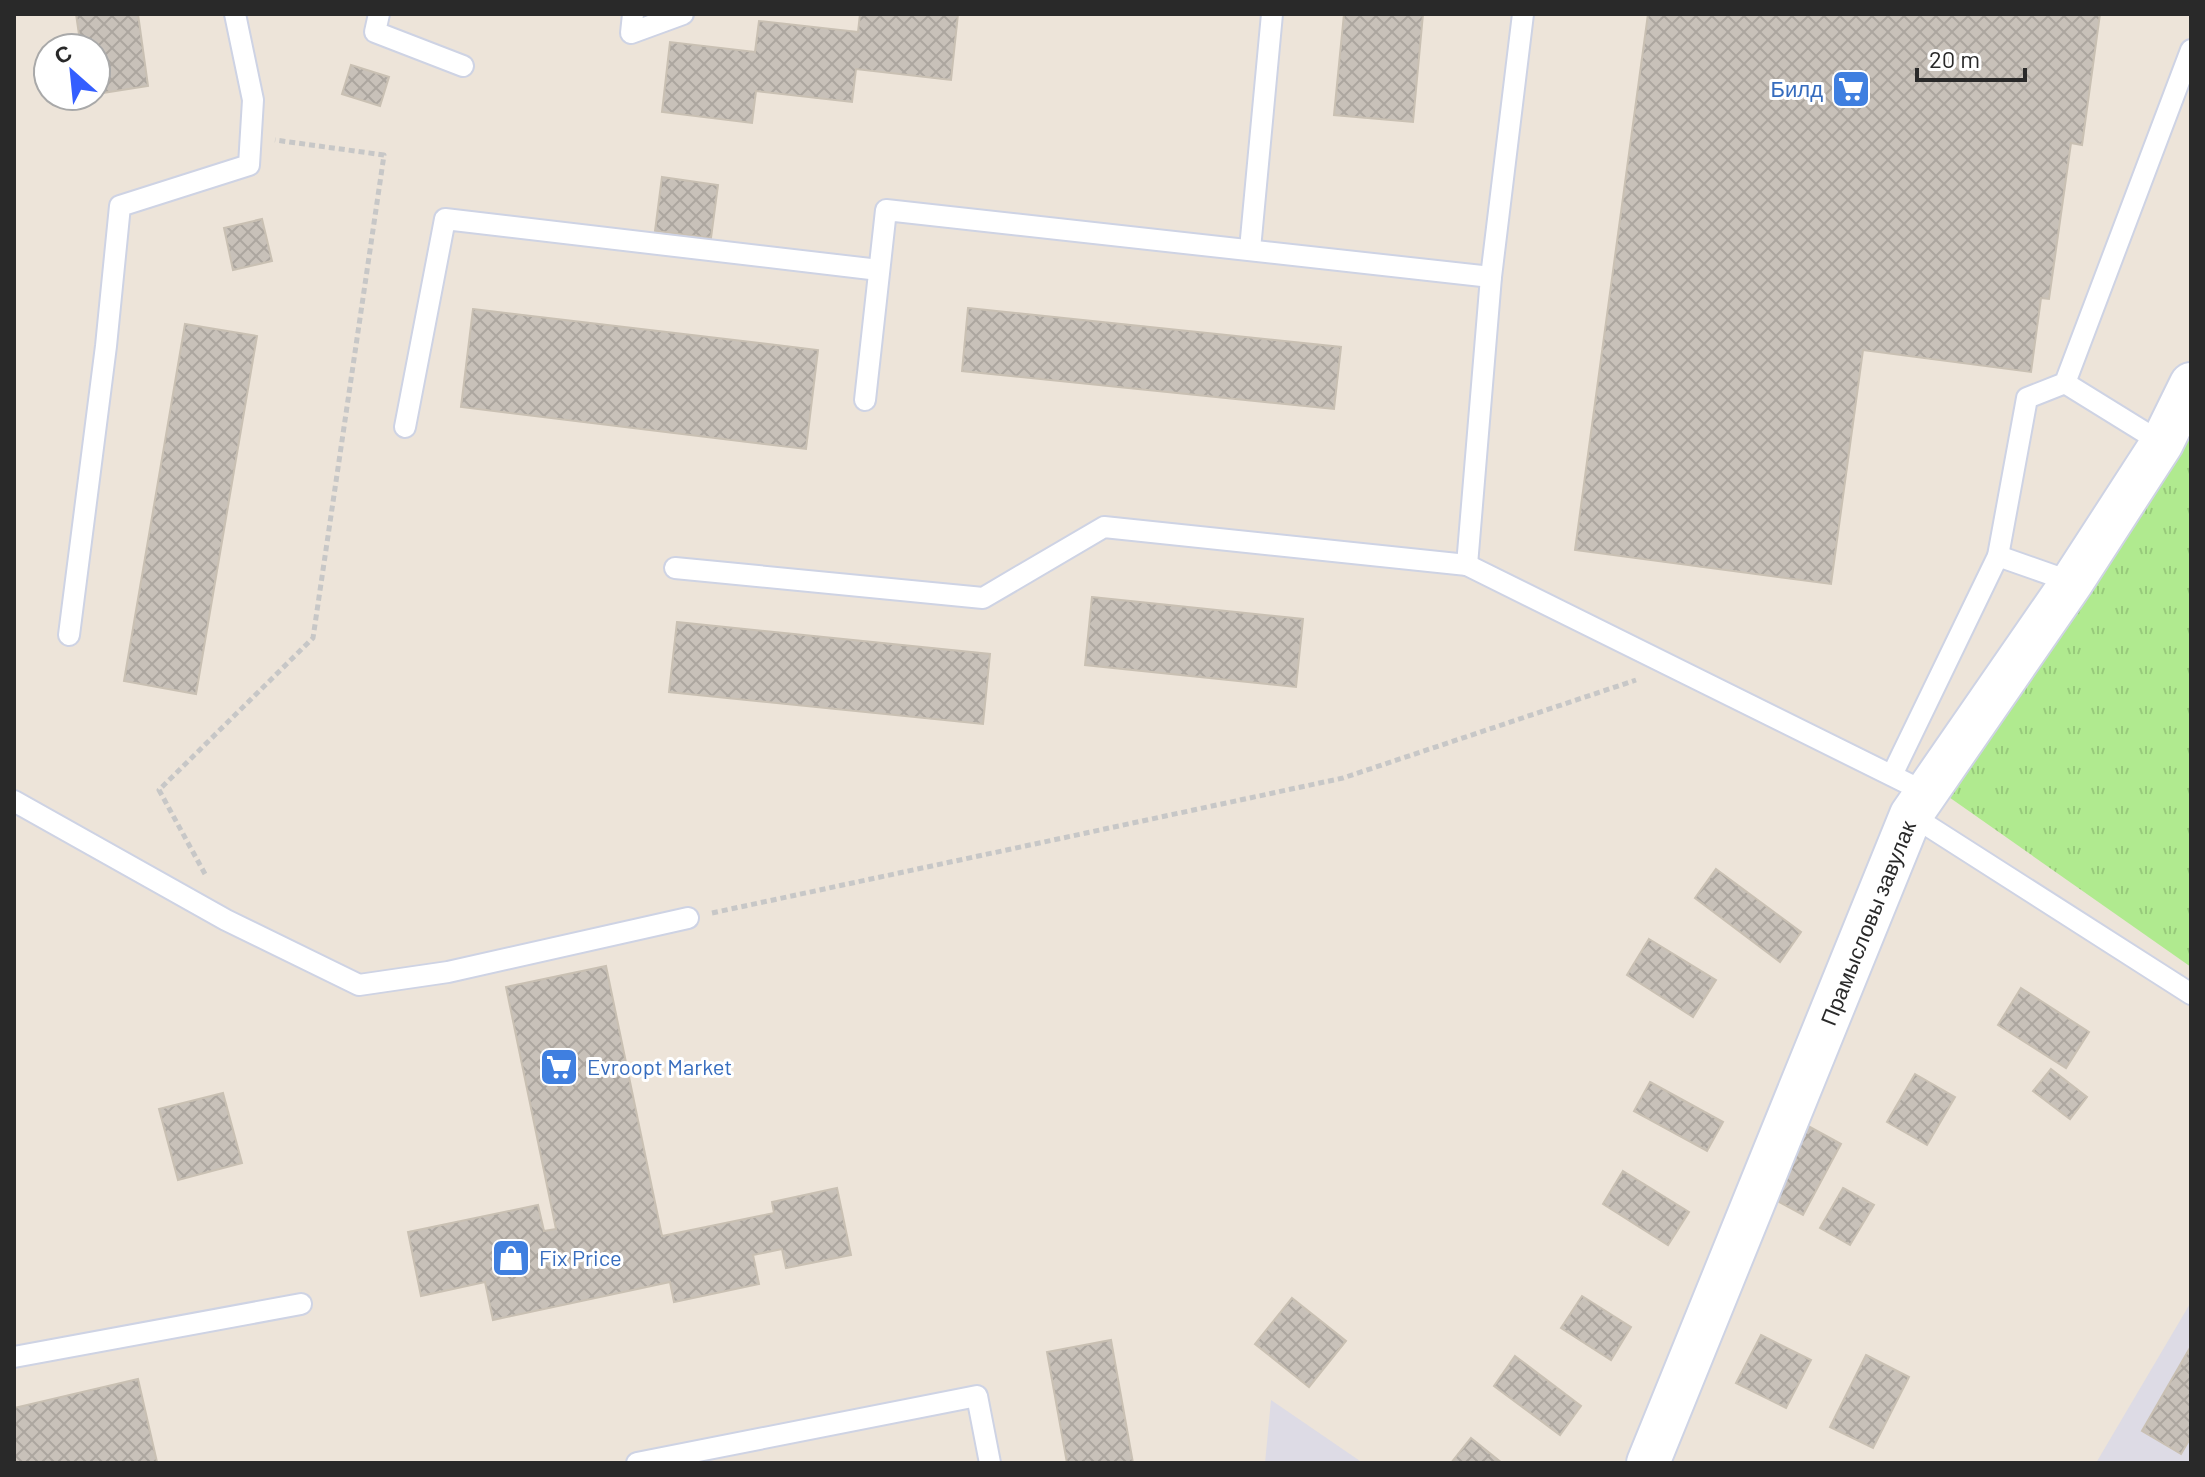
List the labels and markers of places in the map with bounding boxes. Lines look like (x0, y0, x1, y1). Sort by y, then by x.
supermarket icon: Билд (1830, 68, 1872, 110)
place label: Билд (1771, 75, 1823, 102)
supermarket icon: Evroopt Market (538, 1046, 580, 1088)
place label: Evroopt Market (587, 1053, 732, 1079)
shop icon: Fix Price (490, 1237, 532, 1279)
place label: Fix Price (539, 1244, 622, 1270)

